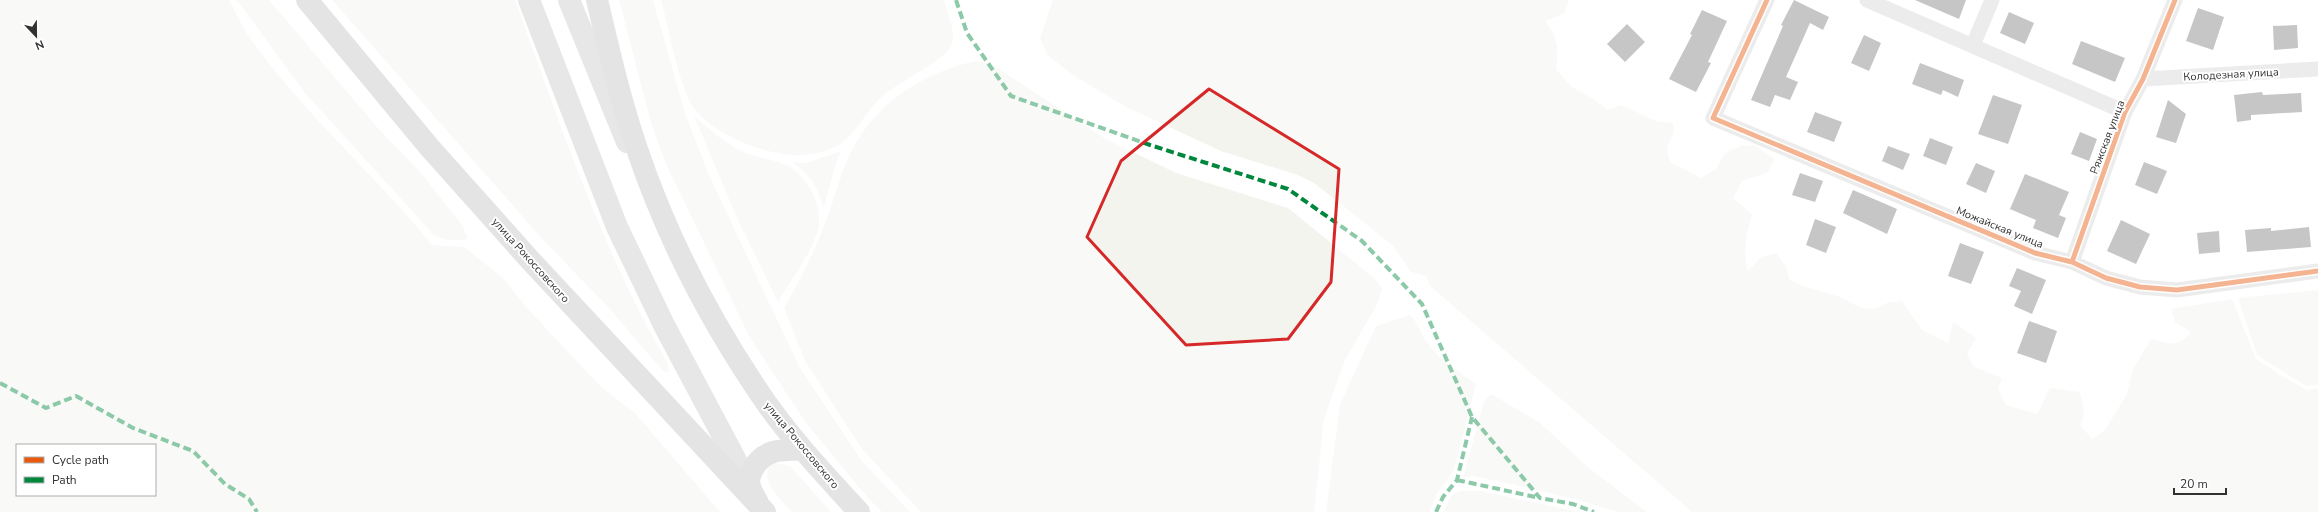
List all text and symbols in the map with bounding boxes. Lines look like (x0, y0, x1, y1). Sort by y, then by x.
north arrow (16, 16, 56, 56)
text: N (33, 36, 46, 53)
street label: Колодезная улица (2183, 65, 2279, 84)
street label: Ряжская улица (2087, 98, 2128, 176)
street label: Можайская улица (1954, 203, 2046, 252)
street label: улица Рокоссовского (488, 215, 573, 306)
street label: улица Рокоссовского (761, 399, 843, 492)
legend (16, 444, 156, 496)
text: Cycle path (52, 452, 109, 468)
scale bar (2174, 470, 2226, 496)
text: Path (52, 472, 77, 488)
text: 20 m (2180, 476, 2208, 492)

